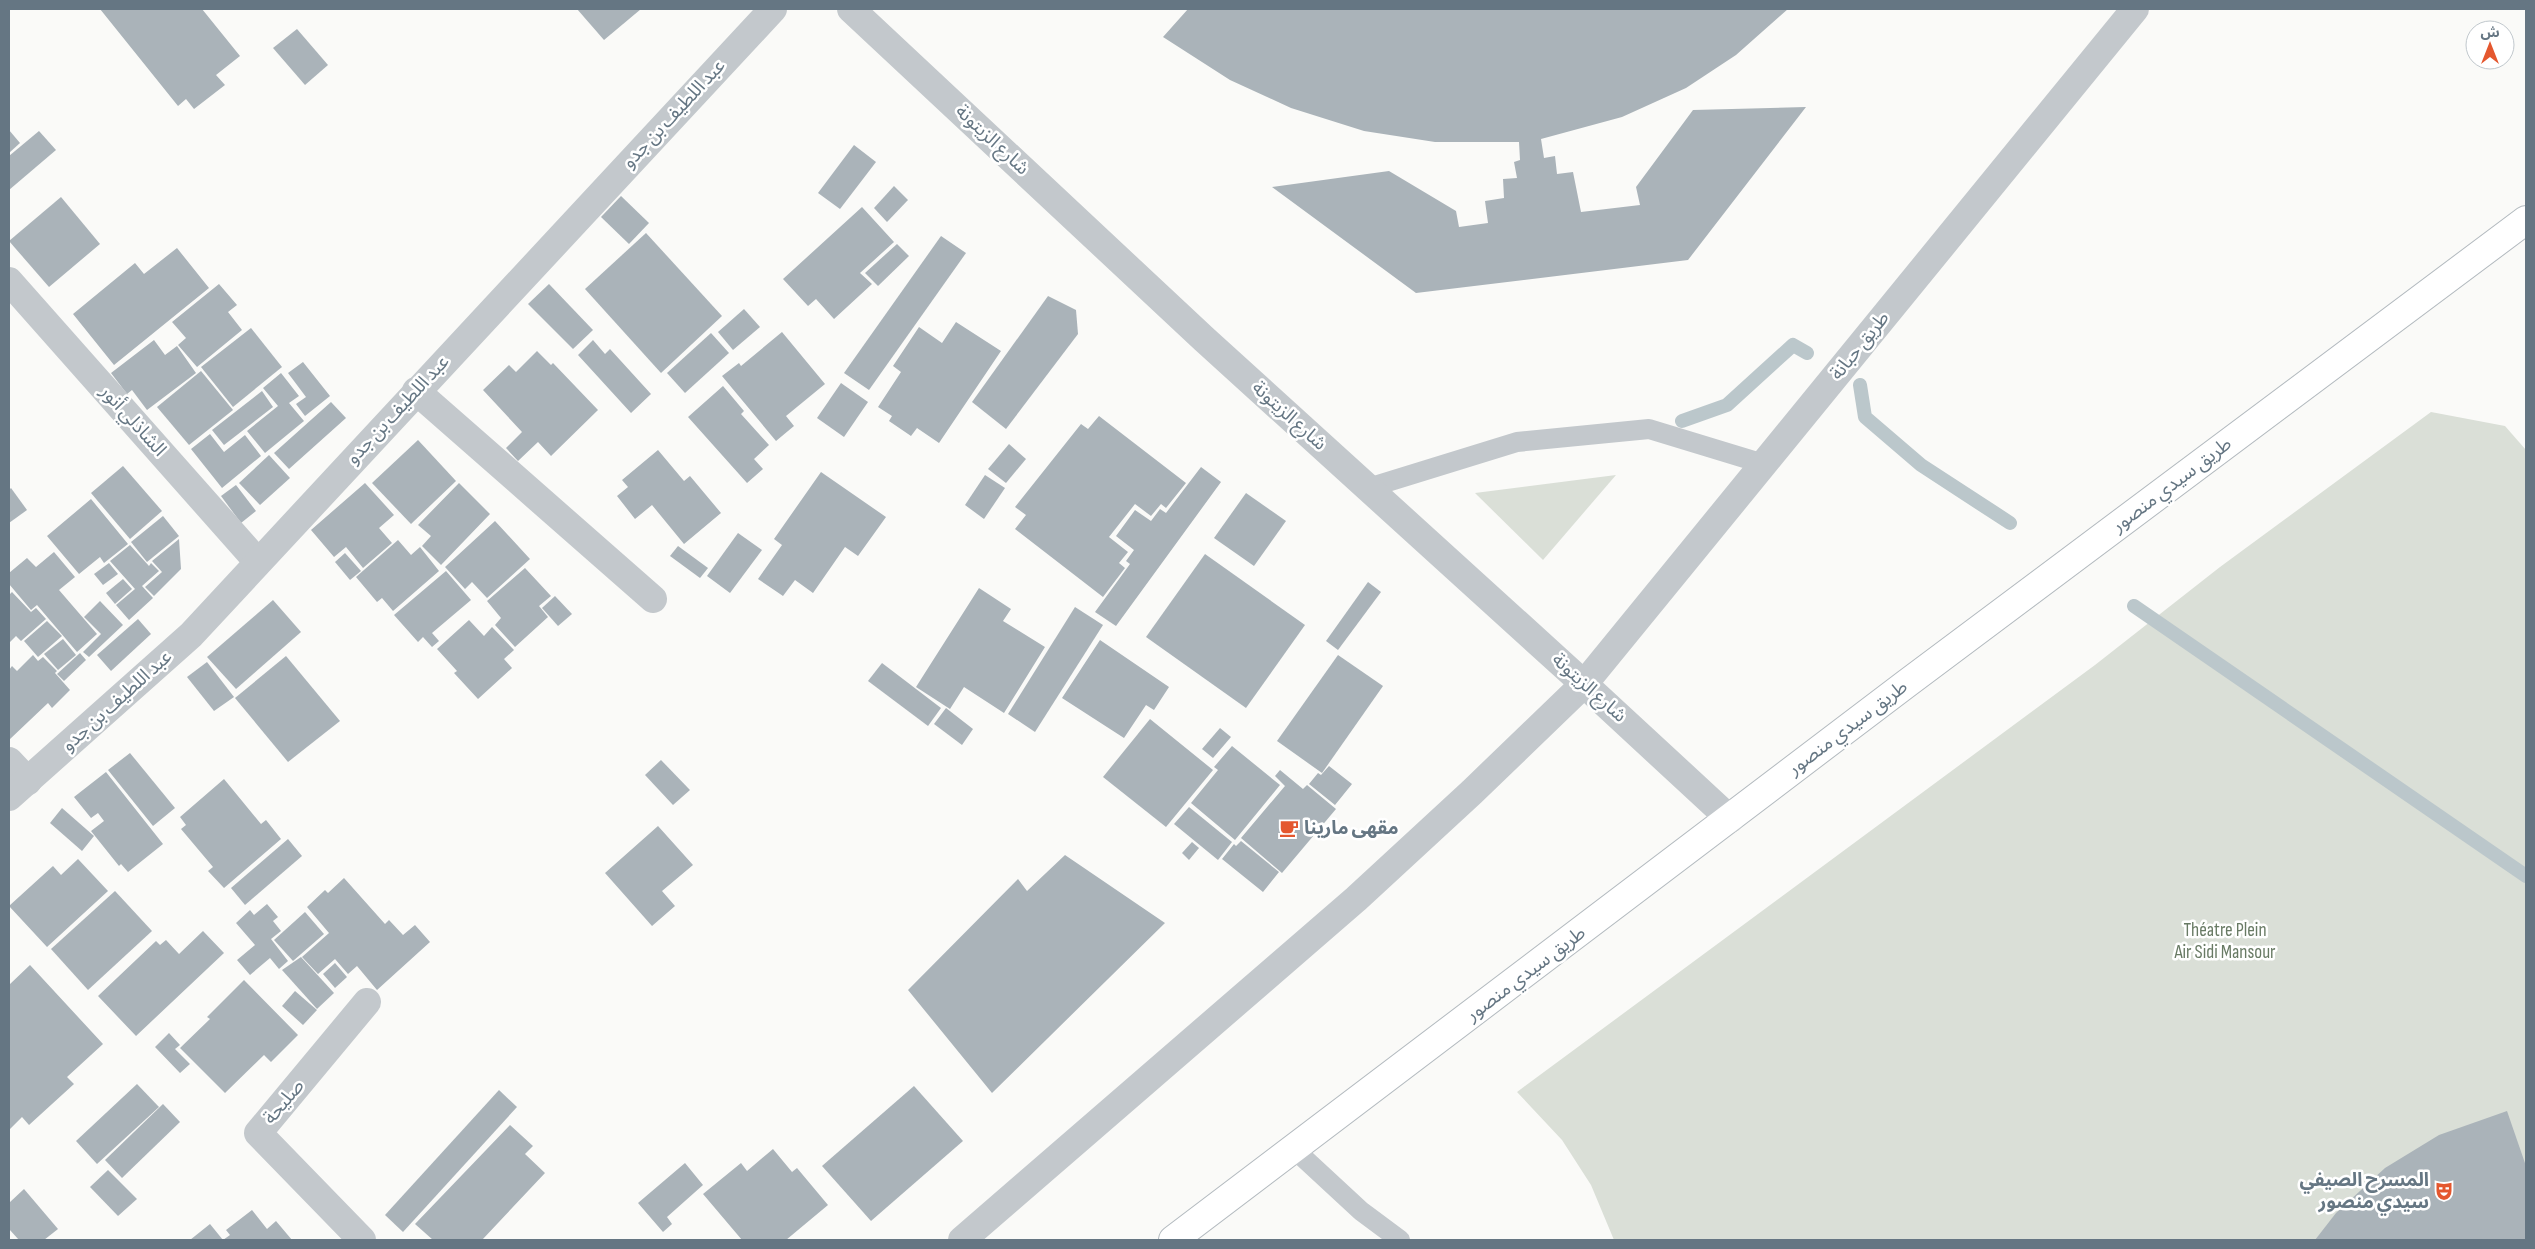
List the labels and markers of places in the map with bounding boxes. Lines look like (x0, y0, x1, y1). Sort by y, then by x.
cafe icon: مقهى مارينا (1278, 817, 1300, 839)
place label: مقهى مارينا (1304, 817, 1399, 840)
place label: المسرح الصيفي سيدي منصور (2299, 1169, 2429, 1216)
theatre icon: المسرح الصيفي سيدي منصور (2433, 1180, 2455, 1202)

